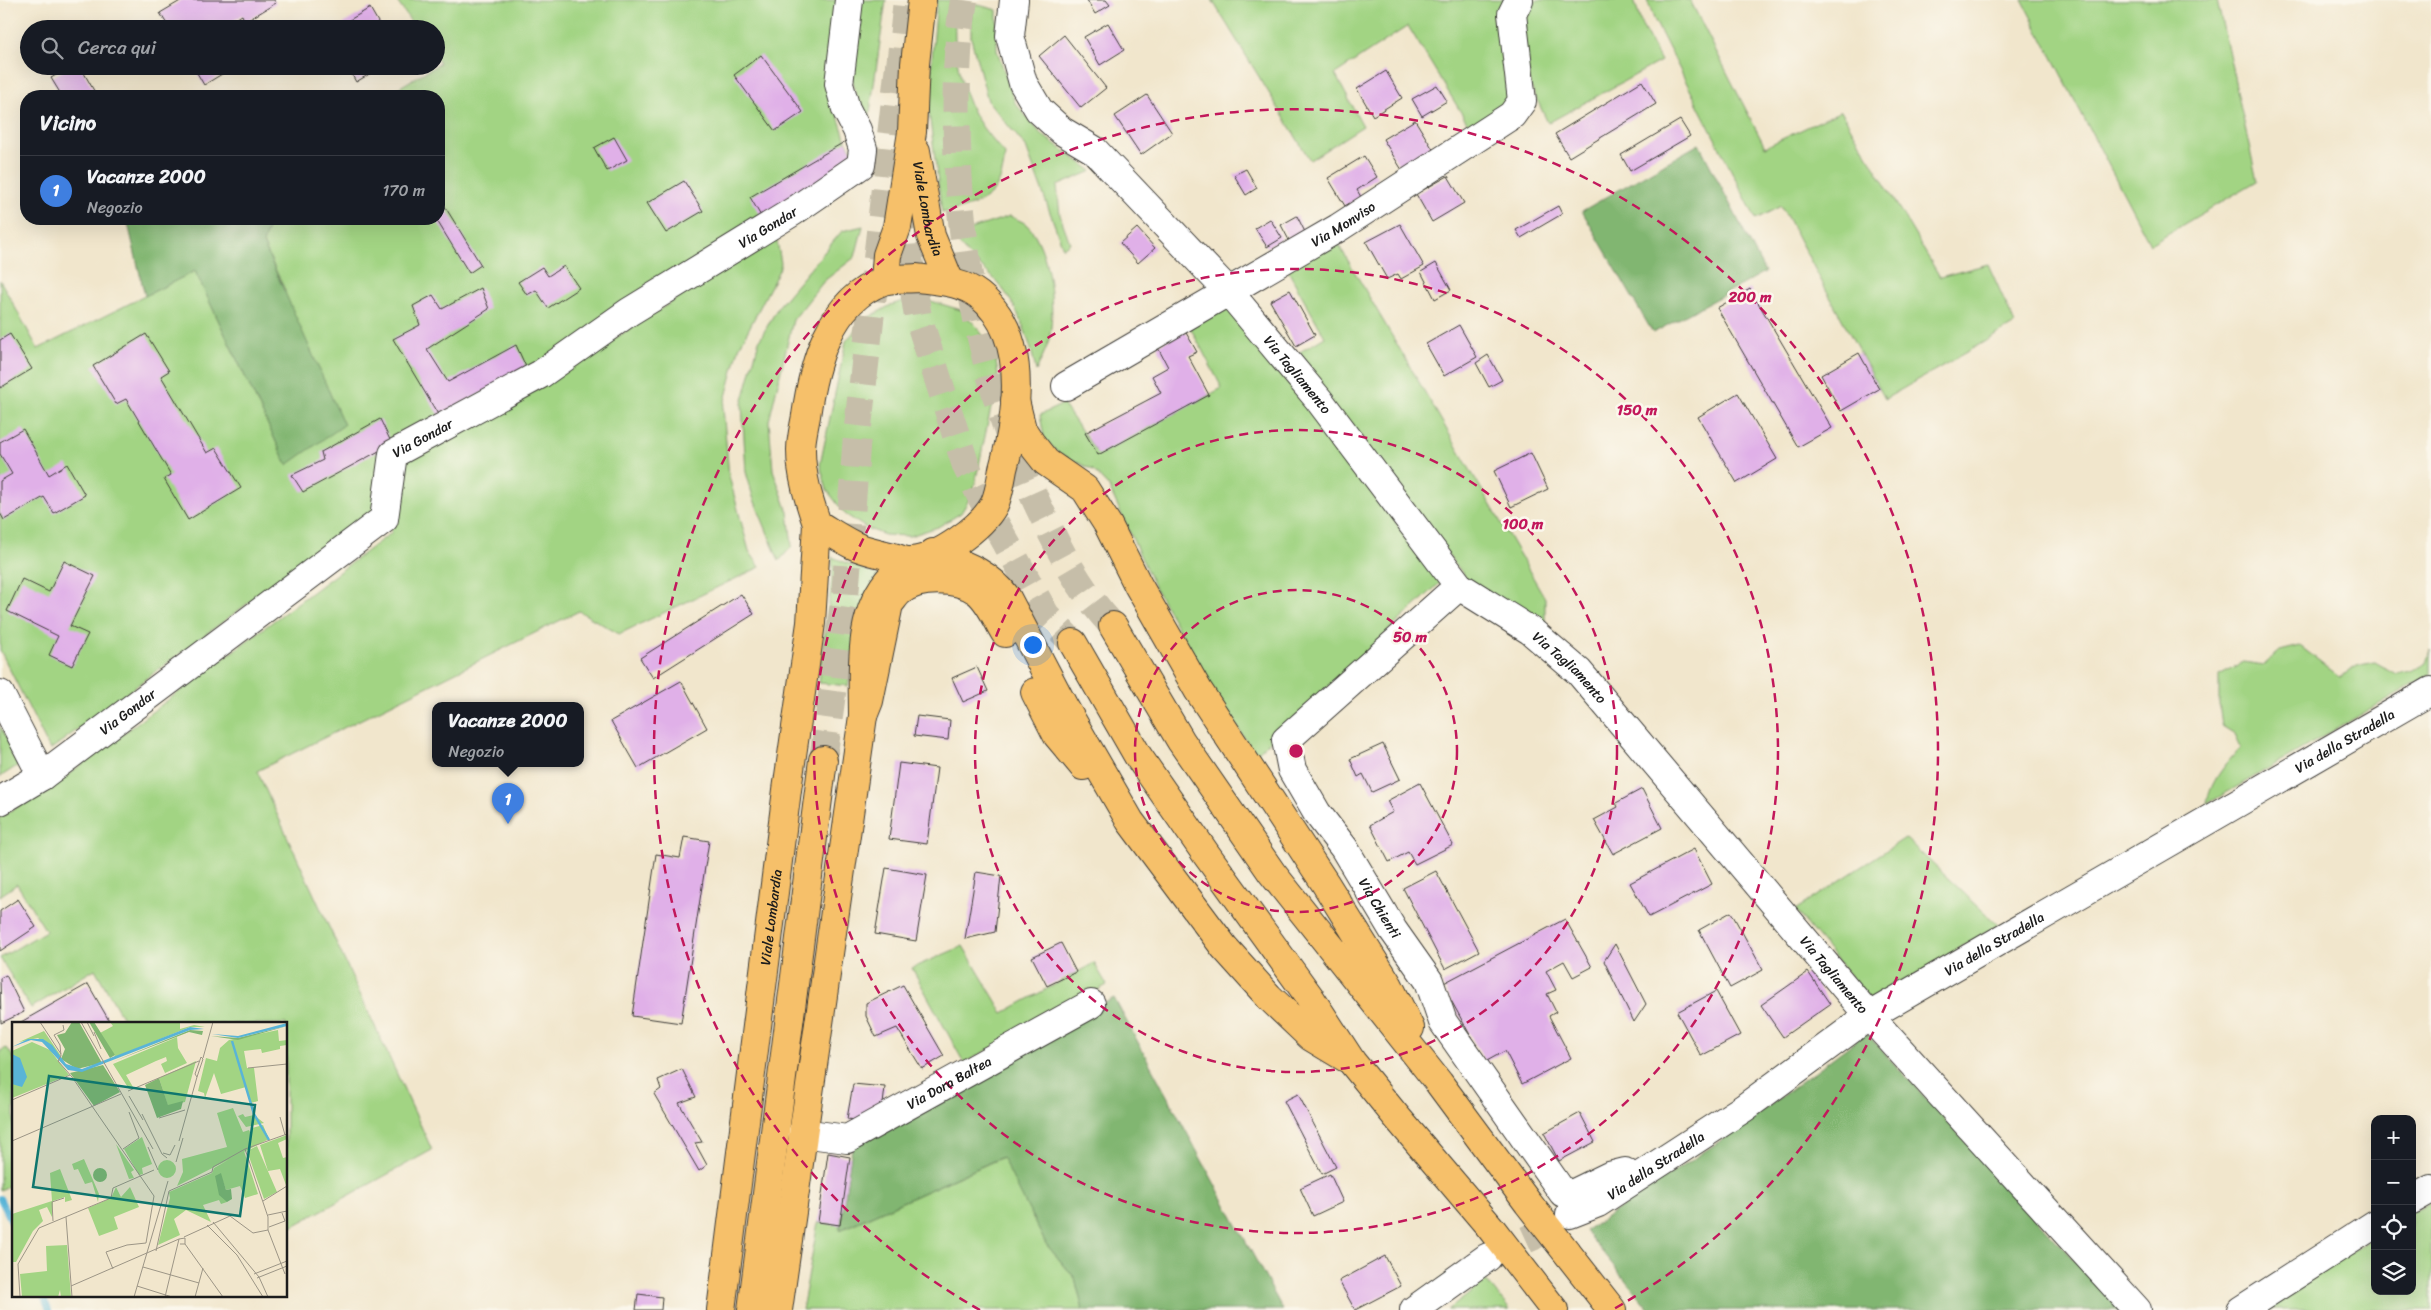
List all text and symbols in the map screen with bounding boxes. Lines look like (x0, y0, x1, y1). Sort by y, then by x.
search box (20, 20, 445, 75)
text: Cerca qui (78, 31, 156, 64)
icon: search (38, 34, 66, 62)
text: Vicino (40, 104, 96, 142)
street label: Viale Lombardia (905, 159, 950, 260)
text: Vacanze 2000 (87, 160, 206, 193)
text: 1 (53, 176, 59, 205)
text: 170 m (382, 176, 425, 205)
text: Negozio (87, 193, 143, 222)
street label: Via Monviso (1306, 195, 1381, 254)
street label: Via Gondar (733, 199, 804, 255)
text: 200 m (1727, 284, 1772, 310)
street label: Via Tagliamento (1257, 330, 1338, 420)
text: 150 m (1617, 397, 1658, 423)
street label: Via Gondar (388, 411, 459, 465)
text: 100 m (1503, 511, 1544, 537)
text: 50 m (1393, 624, 1428, 650)
street label: Via Tagliamento (1526, 625, 1613, 710)
your location (1020, 632, 1046, 658)
street label: Via Gondar (94, 681, 163, 742)
popup (432, 702, 584, 767)
street label: Via della Stradella (2290, 702, 2400, 780)
text: Vacanze 2000 (449, 704, 567, 737)
text: Negozio (449, 737, 504, 766)
centre of rings (1287, 742, 1305, 760)
pin: 1 (492, 783, 524, 824)
street label: Viale Lombardia (753, 868, 790, 967)
street label: Via Chienti (1351, 873, 1408, 945)
street label: Via della Stradella (1939, 905, 2049, 983)
street label: Via Tagliamento (1793, 930, 1874, 1020)
inset map (12, 1022, 288, 1298)
street label: Via Dora Baltea (902, 1049, 996, 1117)
map controls (2371, 1115, 2416, 1295)
button: + (2371, 1115, 2416, 1160)
street label: Via della Stradella (1602, 1125, 1710, 1207)
button: − (2371, 1160, 2416, 1205)
button: locate (2371, 1205, 2416, 1250)
button: layers (2371, 1250, 2416, 1295)

